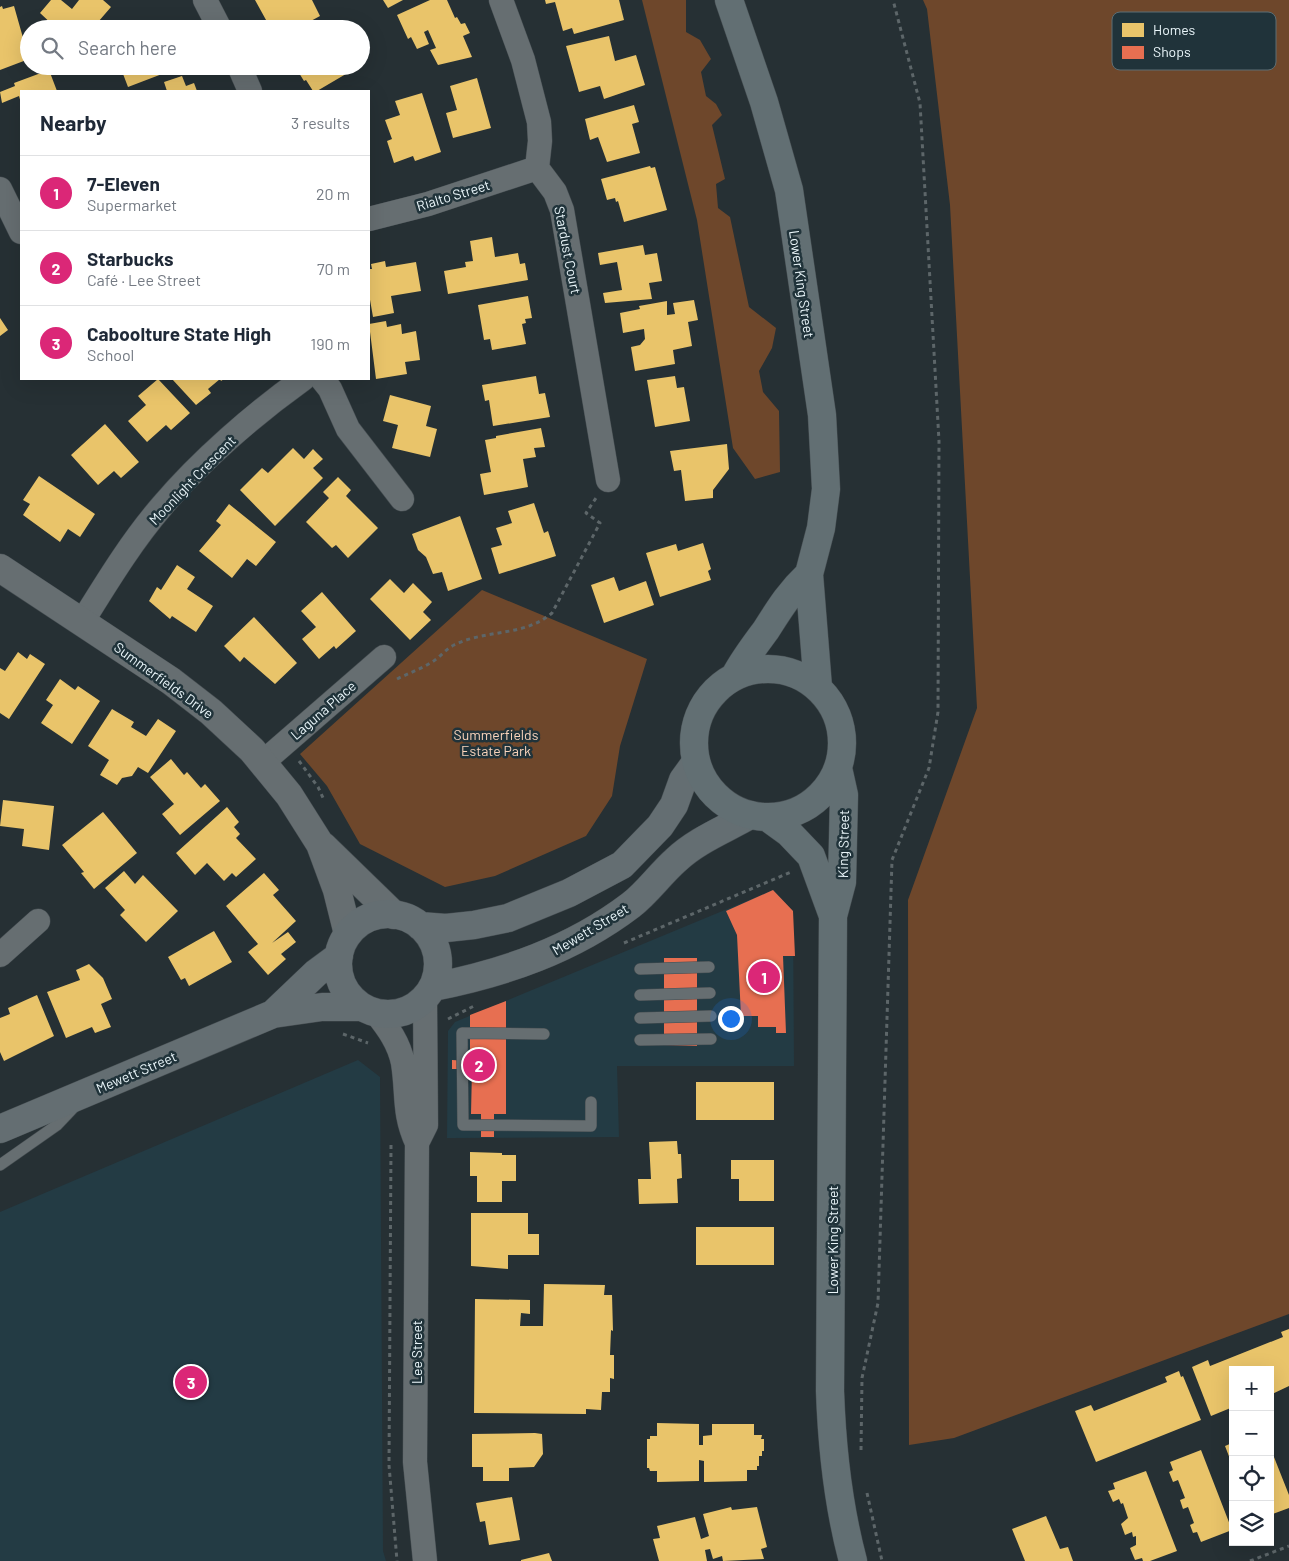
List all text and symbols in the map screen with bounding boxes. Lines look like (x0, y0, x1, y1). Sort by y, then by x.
legend (1112, 12, 1276, 70)
search box (20, 20, 370, 75)
text: Homes (1153, 21, 1196, 38)
icon: search (38, 34, 66, 62)
text: Search here (78, 36, 177, 59)
text: Shops (1153, 43, 1191, 60)
text: Nearby (40, 110, 106, 135)
text: 3 results (291, 113, 350, 132)
text: 7-Eleven (87, 172, 160, 195)
street label: Rialto Street (414, 176, 492, 214)
text: 1 (53, 184, 59, 203)
text: 20 m (316, 184, 350, 203)
text: Supermarket (87, 195, 177, 214)
street label: Stardust Court (551, 205, 585, 295)
street label: Lower King Street (786, 229, 818, 339)
text: Starbucks (87, 247, 174, 270)
text: 2 (52, 259, 60, 278)
text: 70 m (317, 259, 350, 278)
text: Café · Lee Street (87, 270, 201, 289)
text: Caboolture State High (87, 322, 271, 345)
text: 3 (52, 334, 60, 353)
text: 190 m (311, 334, 350, 353)
text: School (87, 345, 134, 364)
street label: Moonlight Crescent (145, 432, 239, 528)
street label: Summerfields Drive (111, 638, 217, 722)
street label: Laguna Place (287, 677, 359, 743)
park label: Summerfields Estate Park (454, 726, 539, 759)
street label: King Street (834, 810, 852, 878)
street label: Mewett Street (549, 900, 631, 958)
pin: 1 (748, 958, 780, 996)
your location (718, 1006, 744, 1032)
pin: 2 (463, 1046, 495, 1084)
street label: Mewett Street (93, 1047, 179, 1097)
street label: Lower King Street (824, 1186, 841, 1294)
street label: Lee Street (408, 1320, 425, 1384)
pin: 3 (175, 1363, 207, 1401)
map controls (1229, 1366, 1274, 1546)
button: + (1229, 1366, 1274, 1411)
button: − (1229, 1411, 1274, 1456)
button: locate (1229, 1456, 1274, 1501)
button: layers (1229, 1501, 1274, 1546)

